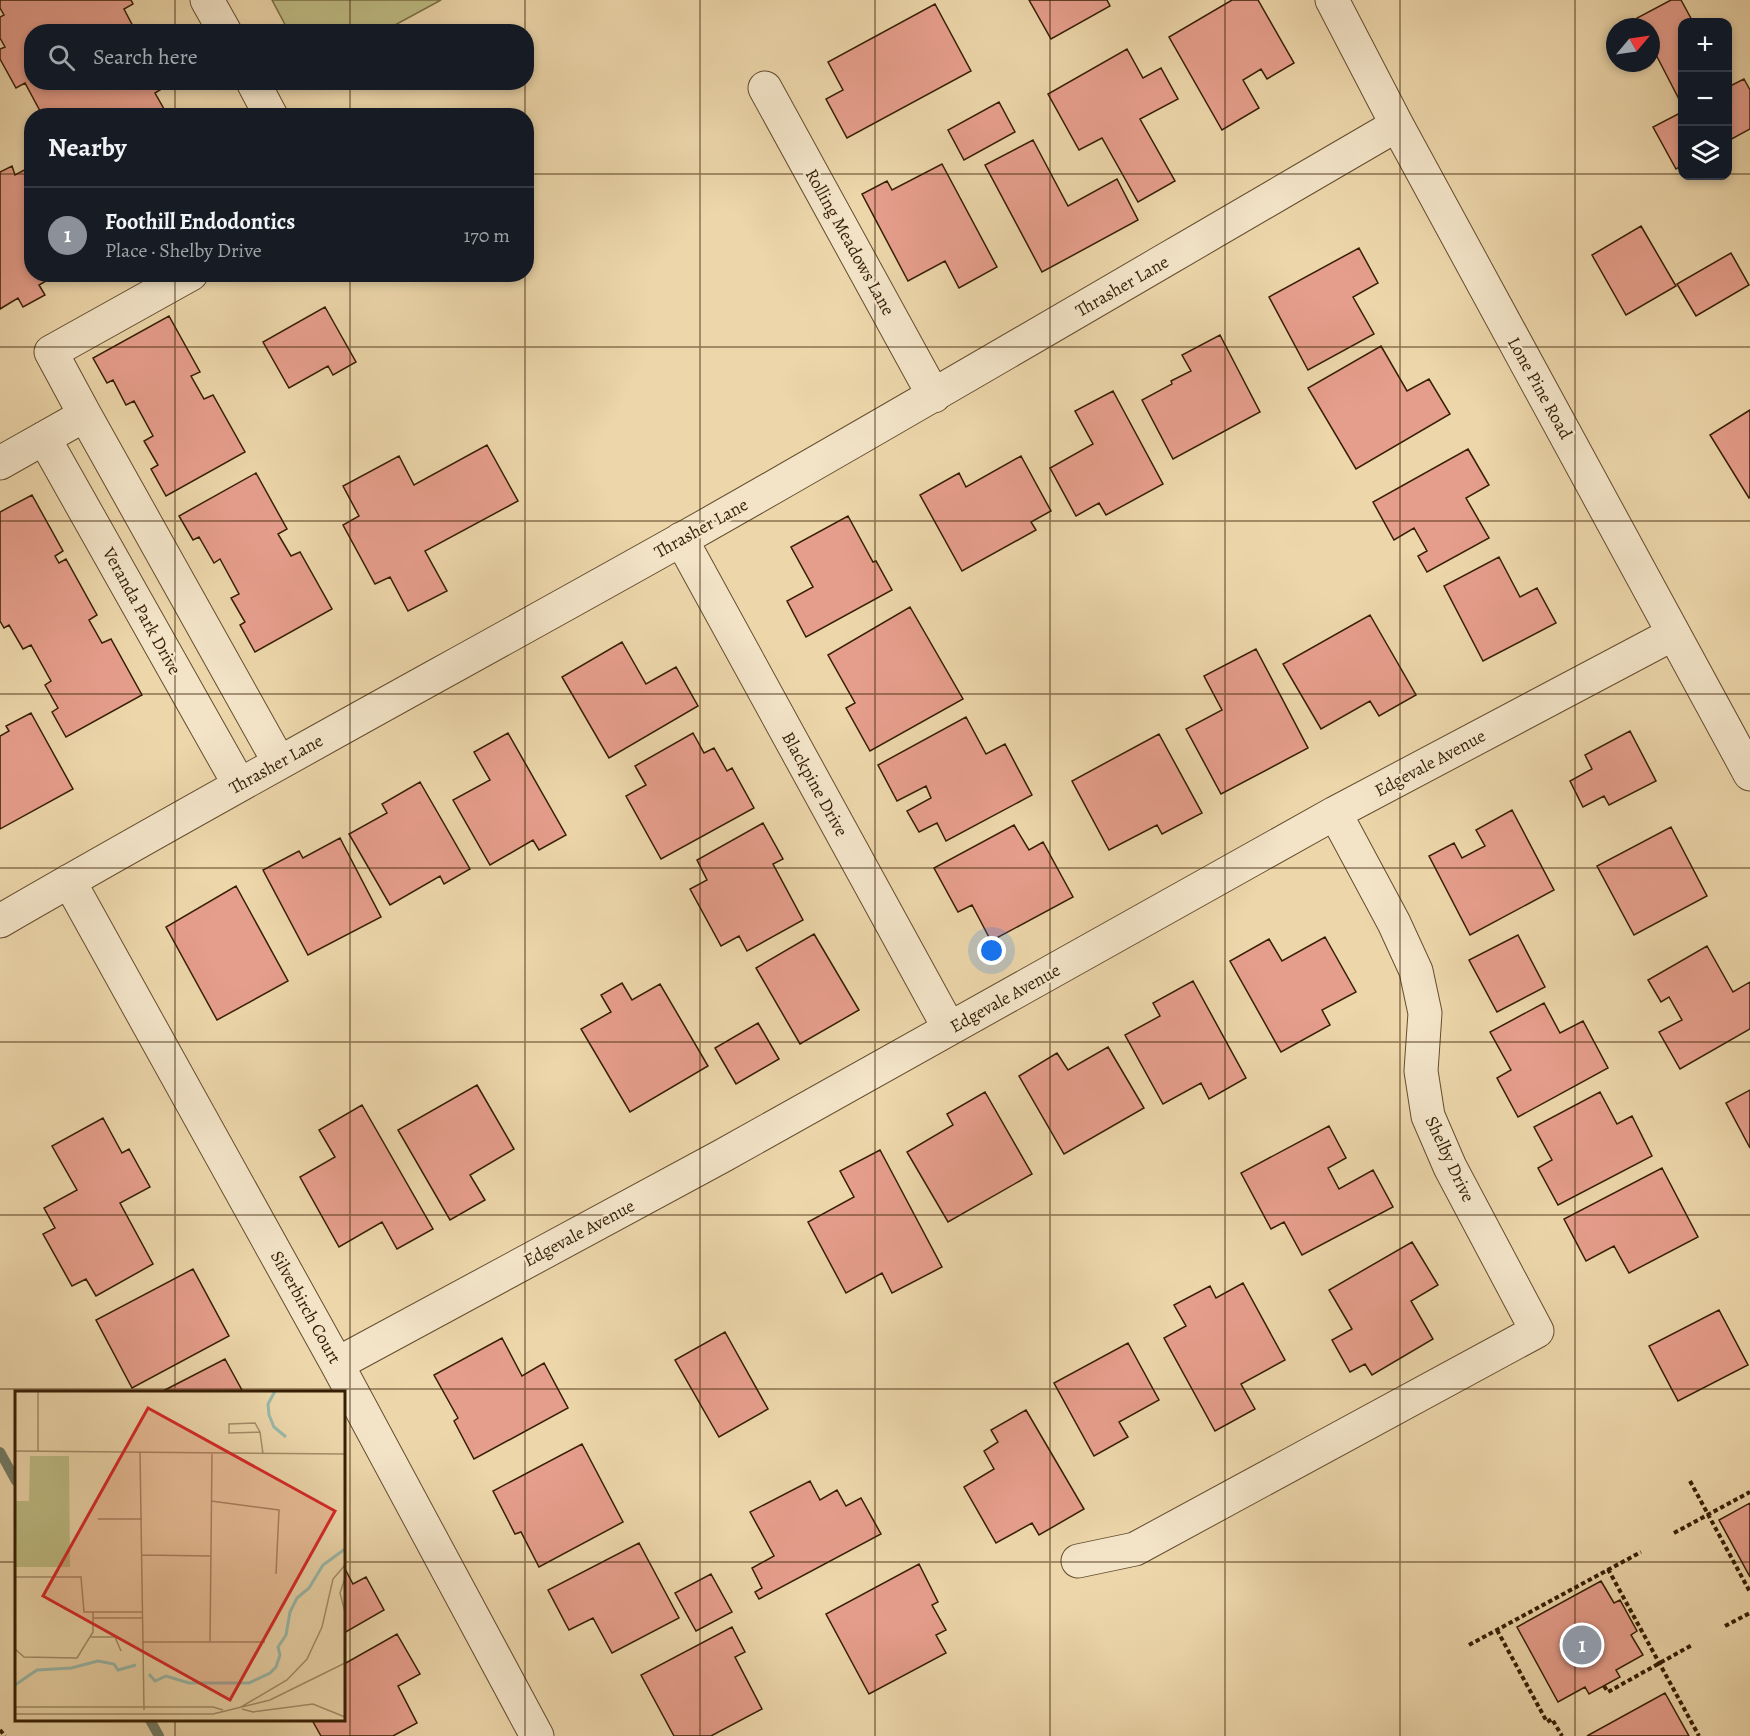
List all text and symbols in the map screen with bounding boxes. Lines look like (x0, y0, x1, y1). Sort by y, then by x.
north arrow (1606, 18, 1660, 72)
map controls (1678, 18, 1732, 180)
button: + (1678, 18, 1732, 72)
search box (24, 24, 534, 90)
icon: search (45, 41, 78, 74)
text: Search here (93, 42, 198, 72)
button: − (1678, 72, 1732, 126)
button: layers (1678, 126, 1732, 180)
text: Nearby (48, 130, 127, 165)
street label: Rolling Meadows Lane (800, 164, 900, 320)
text: Foothill Endodontics (105, 207, 295, 237)
text: 1 (64, 222, 71, 249)
text: 170 m (464, 222, 510, 249)
text: Place · Shelby Drive (105, 237, 262, 264)
street label: Thrasher Lane (1071, 250, 1173, 322)
street label: Lone Pine Road (1502, 333, 1578, 444)
street label: Thrasher Lane (650, 492, 752, 564)
street label: Veranda Park Drive (97, 542, 187, 679)
street label: Edgevale Avenue (1370, 724, 1490, 802)
street label: Blackpine Drive (776, 727, 854, 841)
street label: Thrasher Lane (225, 728, 327, 800)
your location (977, 936, 1006, 965)
street label: Edgevale Avenue (946, 958, 1064, 1038)
street label: Shelby Drive (1420, 1112, 1480, 1206)
street label: Edgevale Avenue (519, 1194, 639, 1272)
street label: Silverbirch Court (265, 1246, 347, 1368)
inset map (15, 1391, 345, 1721)
pin: 1 (1562, 1622, 1602, 1668)

